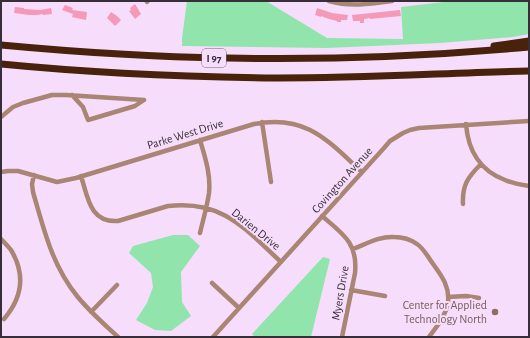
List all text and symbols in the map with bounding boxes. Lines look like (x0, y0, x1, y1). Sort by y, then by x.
road number: I 97 (202, 49, 226, 67)
street label: Parke West Drive (145, 117, 225, 151)
street label: Covington Avenue (309, 145, 375, 215)
street label: Darien Drive (229, 206, 283, 252)
street label: Myers Drive (329, 265, 352, 321)
place label: Center for Applied Technology North (403, 299, 487, 326)
marker: Center for Applied Technology North (490, 307, 500, 317)

